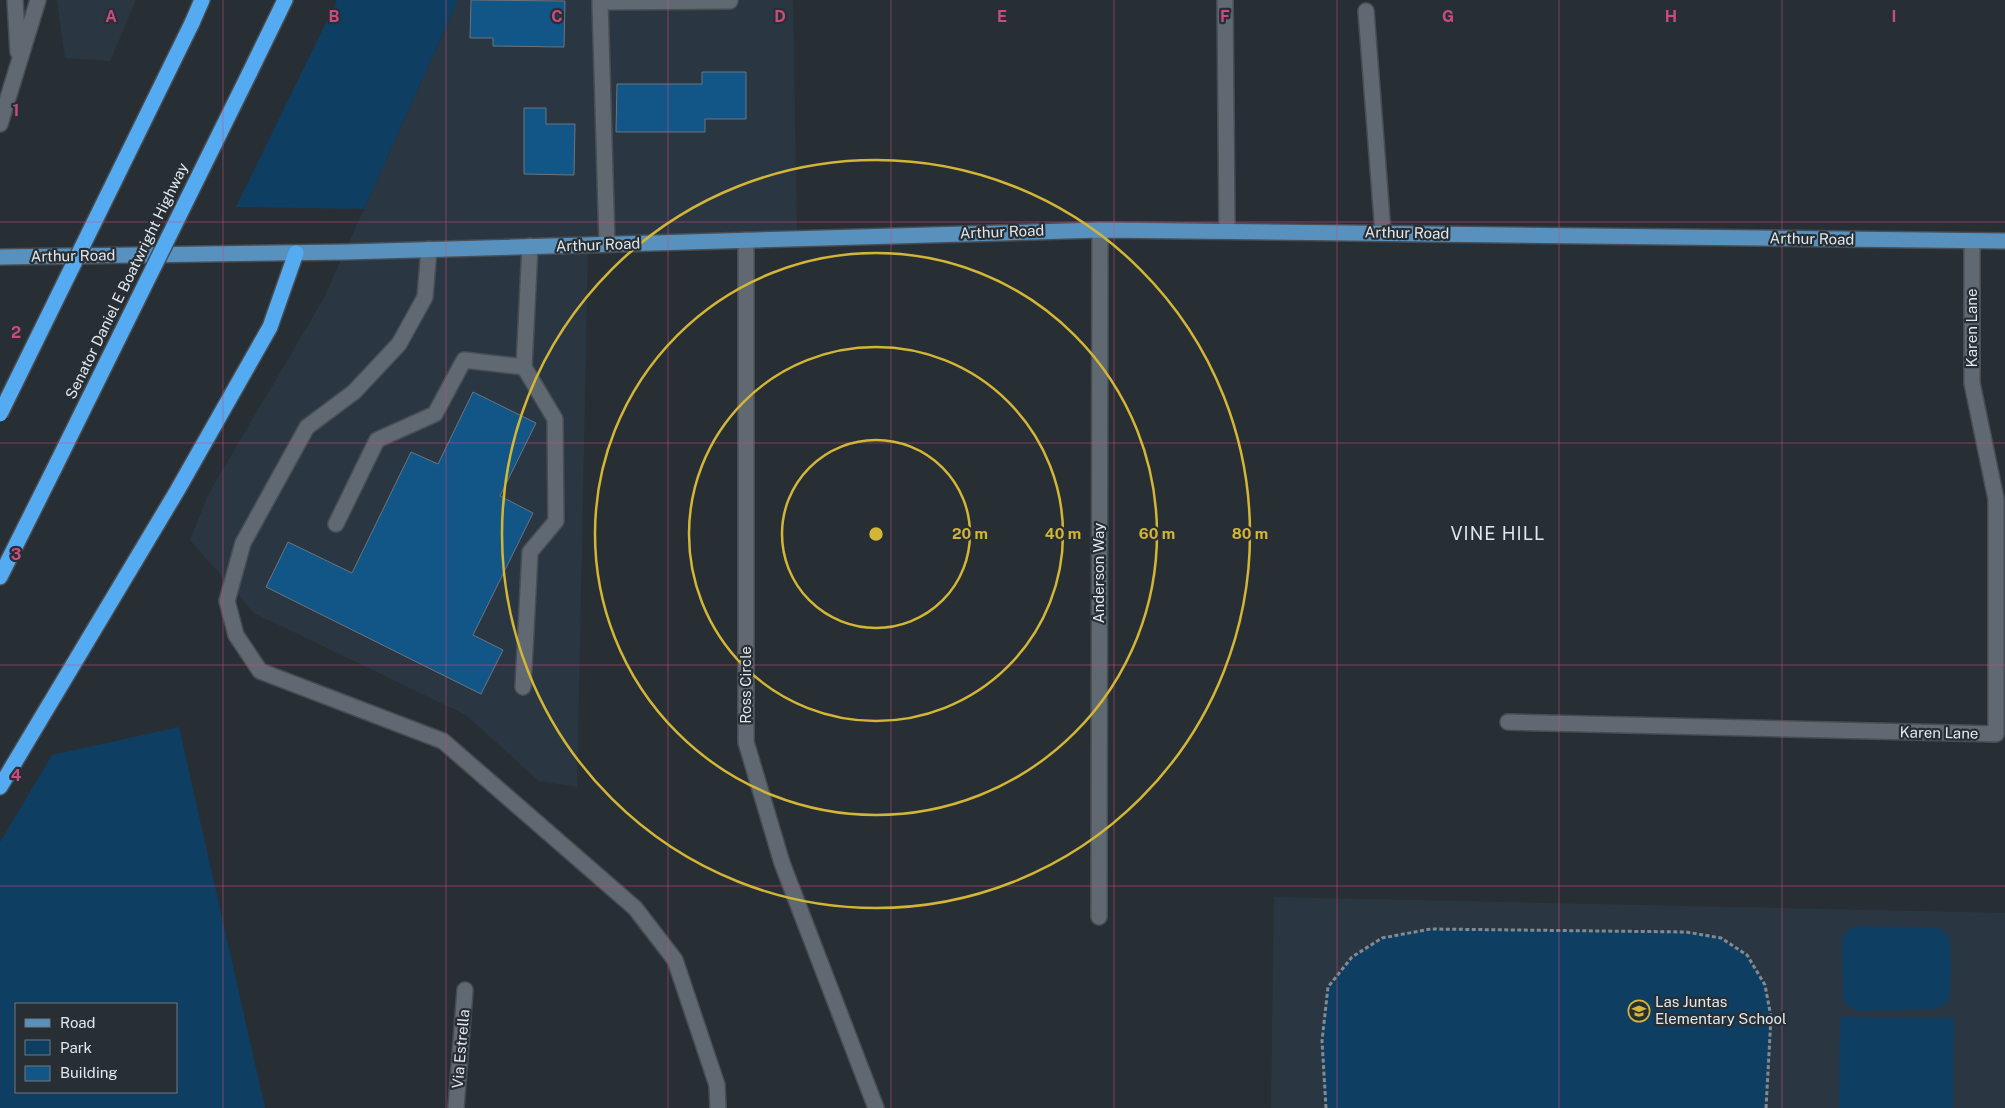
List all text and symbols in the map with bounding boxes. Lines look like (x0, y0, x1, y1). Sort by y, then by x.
text: A (105, 7, 117, 26)
text: B (329, 7, 340, 26)
text: C (551, 7, 563, 26)
text: D (774, 7, 786, 26)
text: E (997, 7, 1007, 26)
text: F (1220, 7, 1230, 26)
text: G (1442, 7, 1454, 26)
text: H (1665, 7, 1677, 26)
text: I (1892, 7, 1896, 26)
text: 1 (13, 101, 19, 120)
street label: Senator Daniel E Boatwright Highway (62, 160, 191, 402)
street label: Arthur Road (959, 222, 1045, 241)
street label: Arthur Road (1365, 223, 1449, 242)
street label: Arthur Road (1770, 229, 1854, 248)
street label: Arthur Road (555, 235, 641, 254)
street label: Arthur Road (31, 246, 115, 265)
street label: Karen Lane (1963, 289, 1980, 367)
text: 2 (11, 323, 21, 342)
street label: Anderson Way (1090, 523, 1107, 623)
district label: VINE HILL (1451, 523, 1546, 544)
centre of rings (867, 525, 885, 543)
text: 20 m (952, 525, 988, 542)
text: 40 m (1045, 525, 1081, 542)
text: 60 m (1139, 525, 1175, 542)
text: 80 m (1232, 525, 1268, 542)
text: 3 (11, 545, 21, 564)
street label: Ross Circle (737, 646, 754, 724)
street label: Karen Lane (1899, 723, 1979, 742)
text: 4 (11, 766, 22, 785)
place label: Las Juntas Elementary School (1655, 993, 1787, 1027)
school or university icon: Las Juntas Elementary School (1627, 999, 1651, 1023)
legend (15, 1003, 178, 1093)
street label: Via Estrella (449, 1009, 472, 1089)
text: Road (60, 1014, 96, 1031)
text: Park (60, 1039, 92, 1056)
text: Building (60, 1064, 118, 1081)

